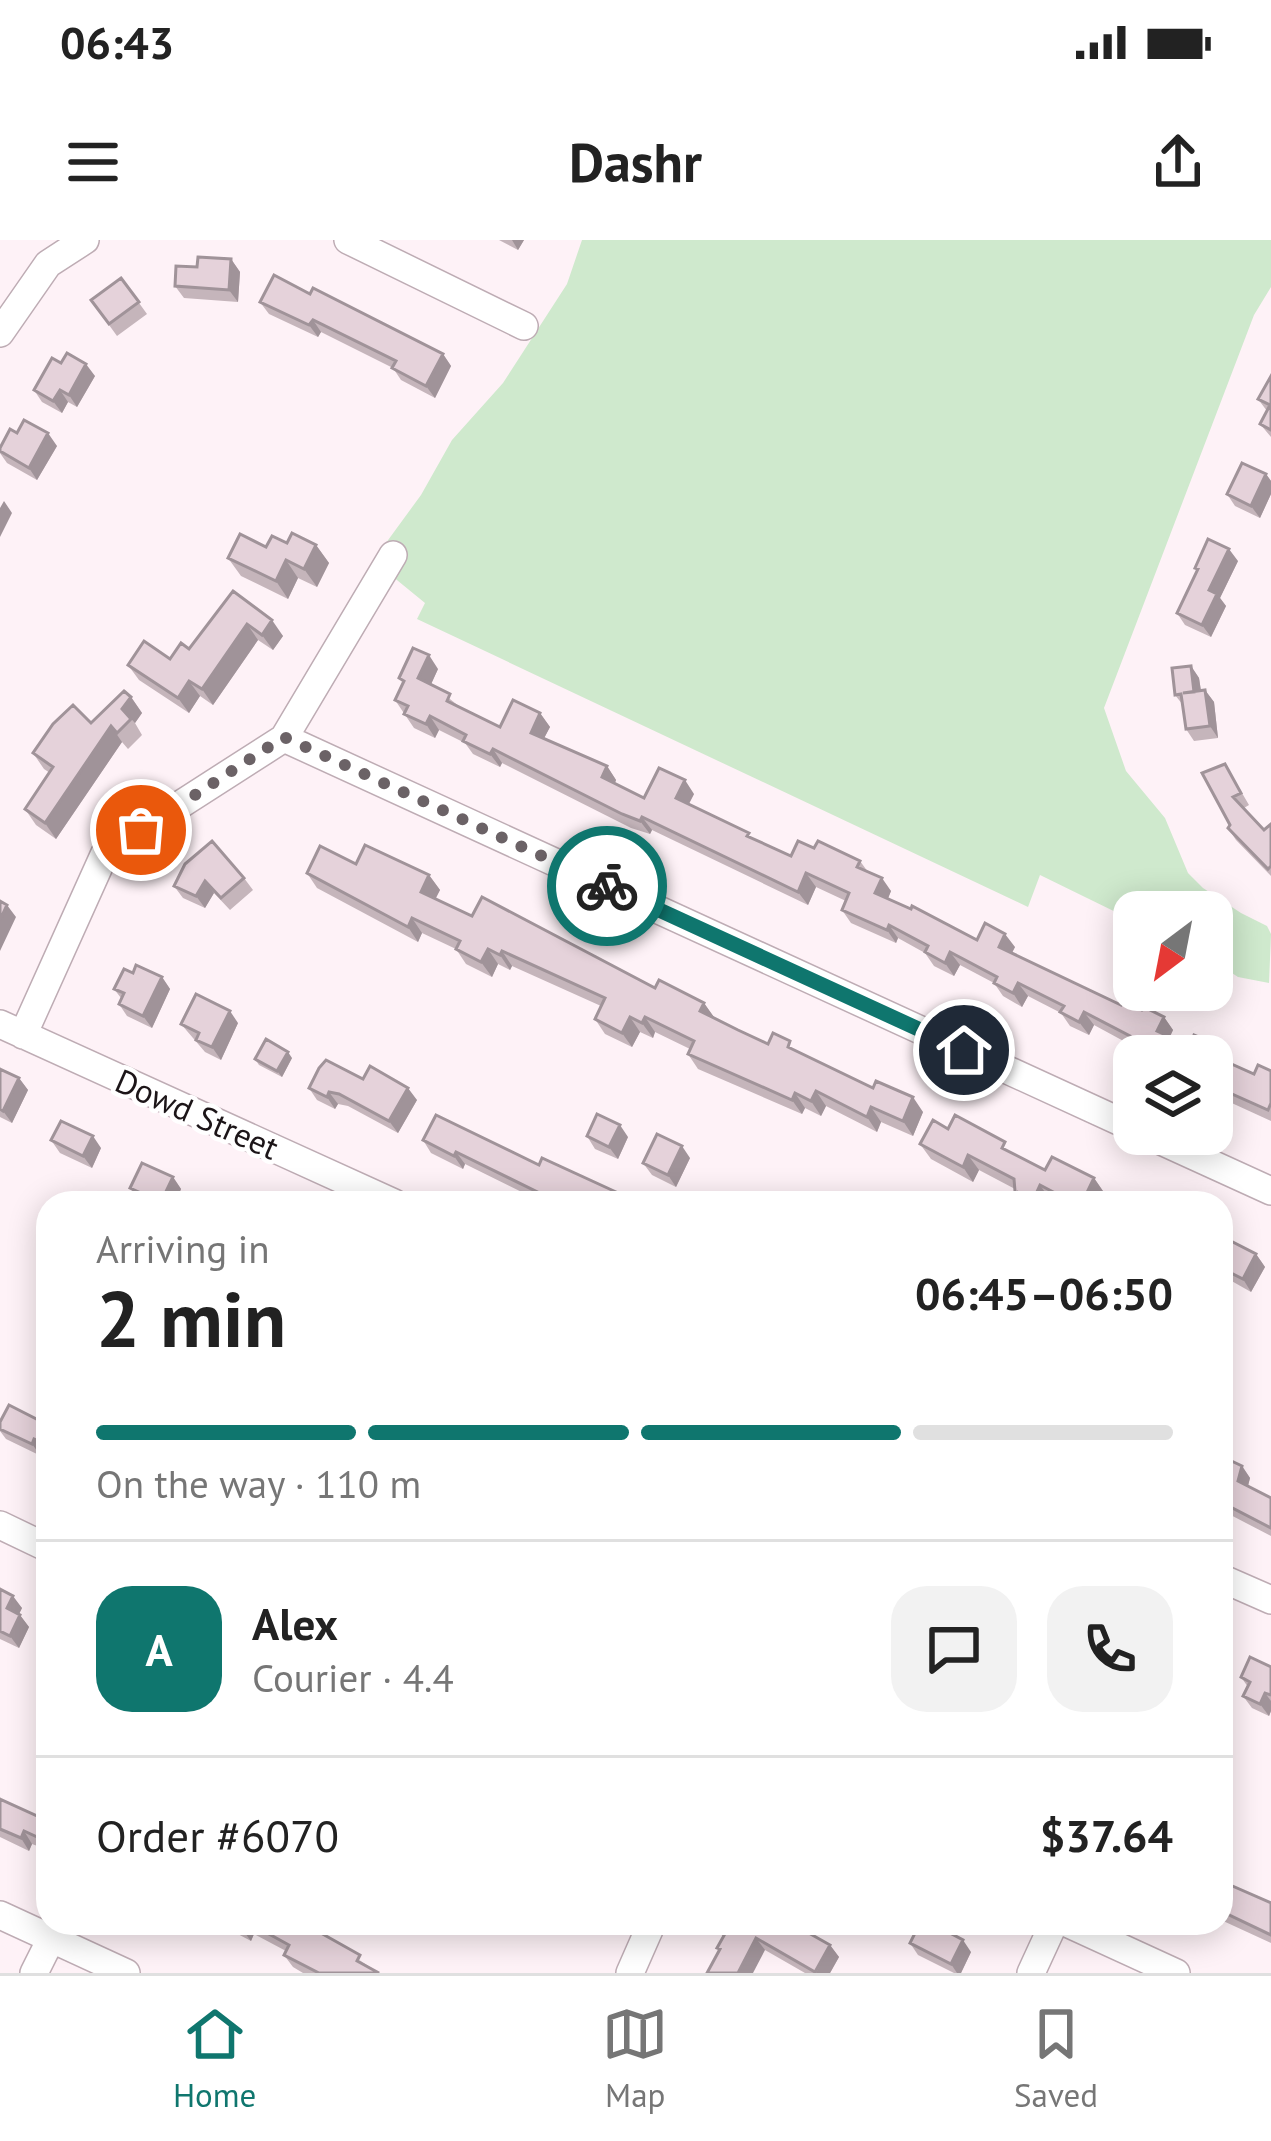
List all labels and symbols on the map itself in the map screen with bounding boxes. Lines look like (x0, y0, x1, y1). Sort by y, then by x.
pin (90, 779, 192, 881)
courier (547, 826, 667, 946)
north arrow (1113, 891, 1233, 1011)
pin (913, 999, 1015, 1101)
street label: Dowd Street (109, 1059, 285, 1169)

